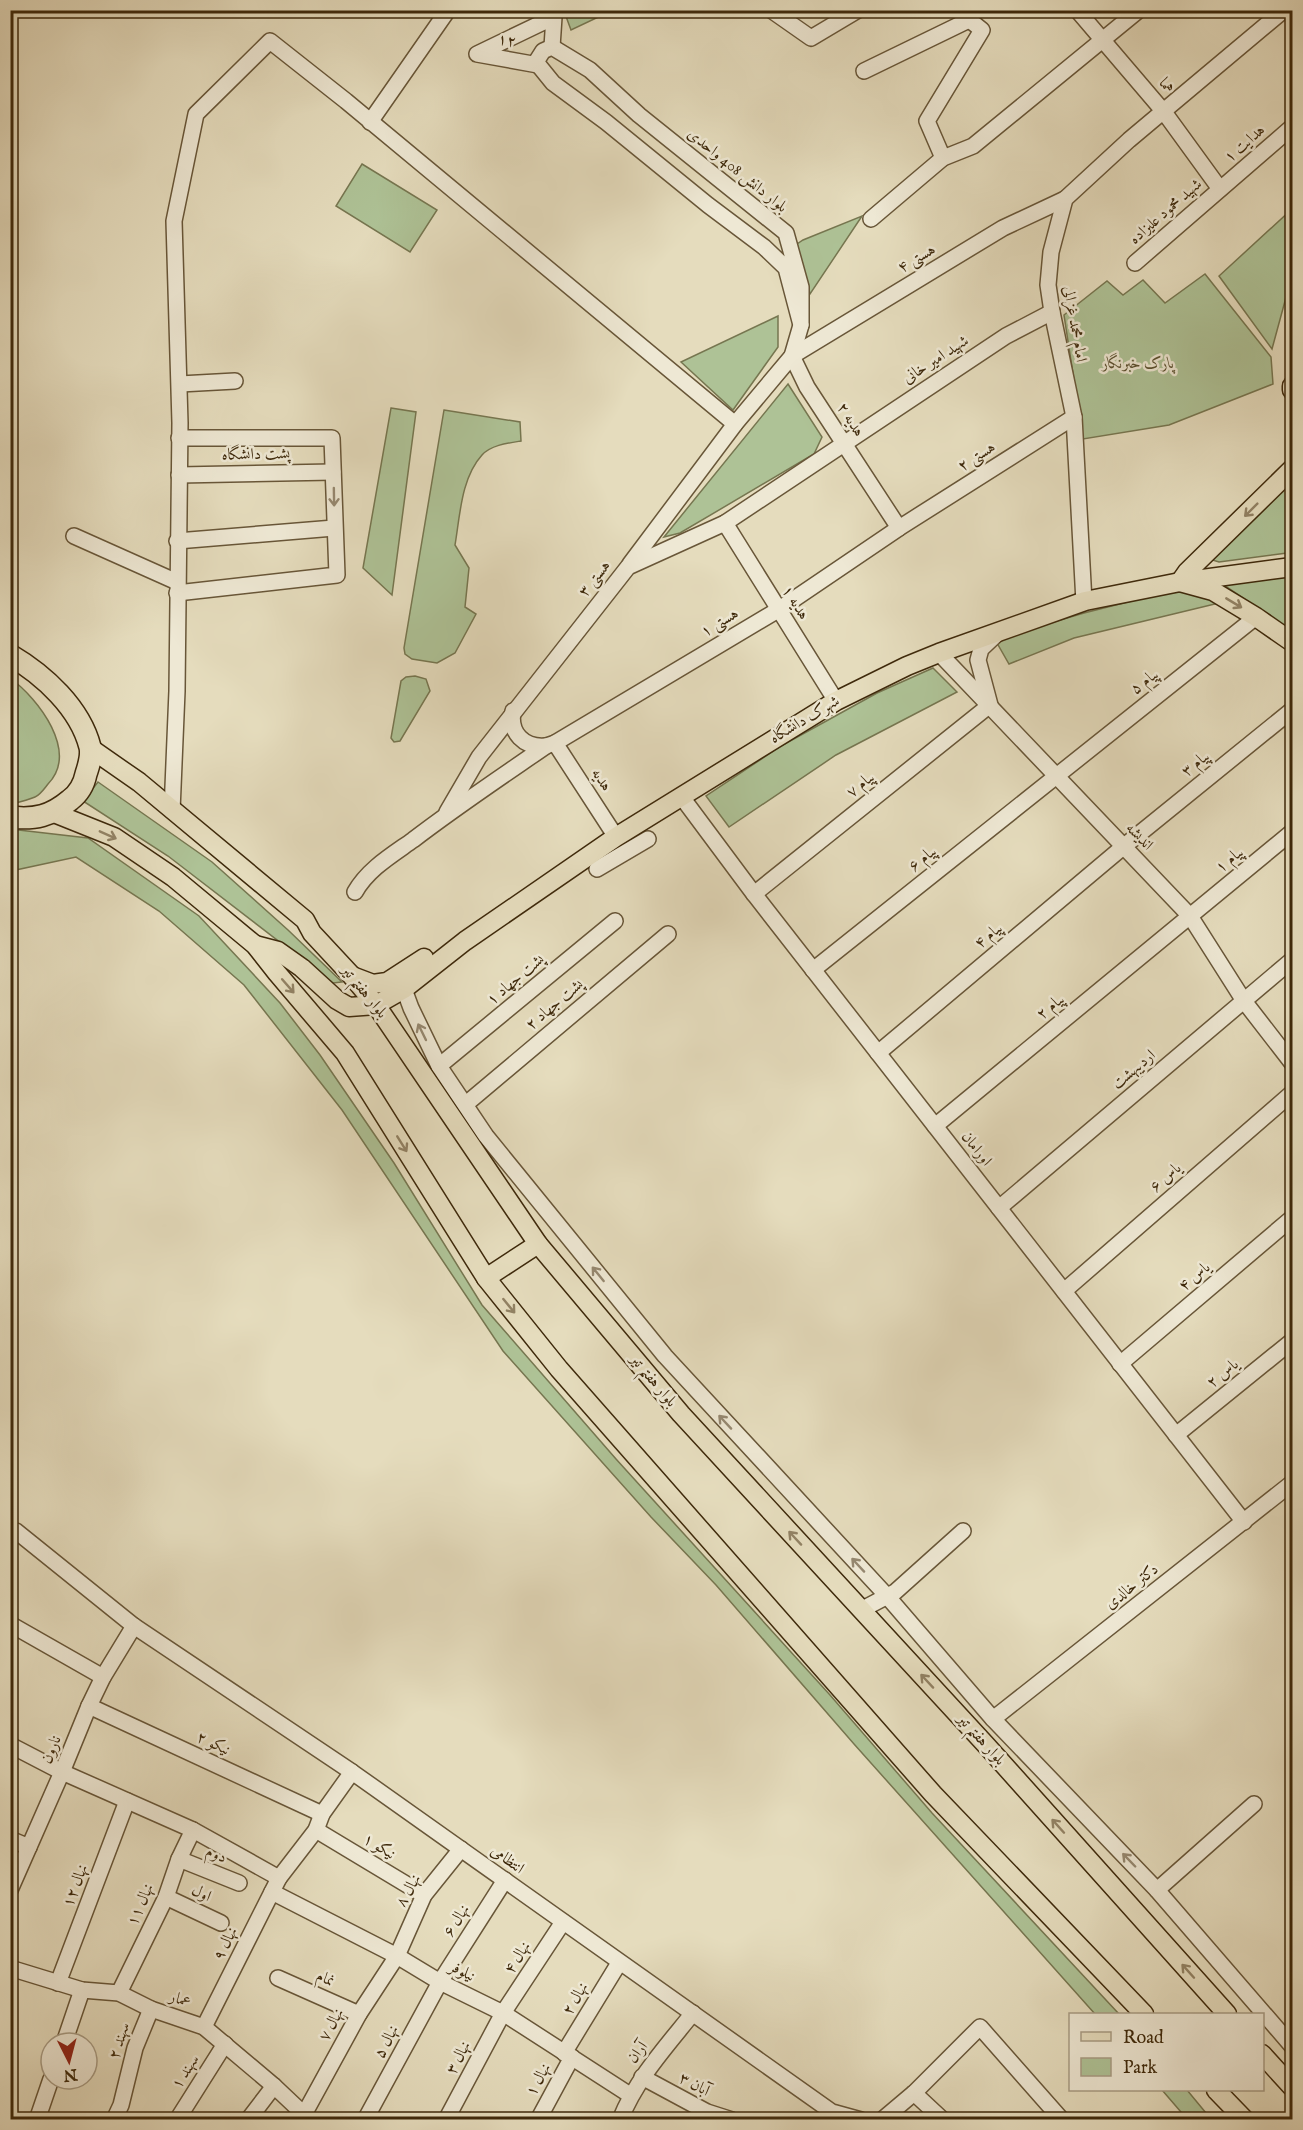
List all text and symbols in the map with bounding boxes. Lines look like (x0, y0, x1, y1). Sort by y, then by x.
street label: ۱۲ (496, 30, 518, 52)
street label: هما (1154, 74, 1178, 98)
street label: هدایت ۱ (1220, 121, 1270, 167)
street label: بلوار دانش 408 واحدی (683, 124, 791, 218)
street label: شهید محمود علیزاده (1125, 175, 1207, 249)
street label: هستی ۴ (894, 240, 940, 278)
street label: امام محمد غزالی (1055, 284, 1091, 364)
street label: شهید امیر خانی (899, 331, 973, 389)
park label: پارک خبرنگار (1101, 352, 1176, 374)
street label: هدیه ۲ (832, 399, 868, 441)
street label: هستی ۲ (954, 437, 1000, 477)
street label: پشت دانشگاه (222, 442, 292, 466)
one-way arrow (328, 486, 339, 506)
one-way arrow (1243, 503, 1258, 517)
street label: هستی ۳ (575, 557, 615, 601)
street label: هدیه ۱ (777, 582, 813, 624)
one-way arrow (1225, 598, 1242, 610)
street label: هستی ۱ (697, 604, 743, 642)
street label: پیام ۵ (1127, 665, 1165, 702)
street label: شهرک دانشگاه (765, 690, 844, 749)
street label: پیام ۳ (1178, 746, 1216, 784)
street label: هدیه (586, 765, 616, 795)
street label: پیام ۷ (843, 767, 881, 805)
street label: اندیشه (1121, 819, 1157, 855)
one-way arrow (98, 830, 116, 842)
street label: پیام ۶ (905, 841, 943, 879)
street label: پیام ۱ (1212, 842, 1250, 880)
street label: پیام ۴ (971, 918, 1009, 956)
street label: پشت جهاد ۱ (483, 949, 550, 1010)
street label: بلوار هفتم تیر (331, 960, 392, 1026)
street label: پشت جهاد ۲ (522, 974, 589, 1035)
one-way arrow (281, 978, 295, 993)
street label: پیام ۲ (1033, 989, 1071, 1027)
one-way arrow (416, 1023, 428, 1041)
street label: اردیبهشت (1108, 1046, 1160, 1094)
street label: اورامان (956, 1128, 996, 1170)
one-way arrow (396, 1135, 409, 1152)
street label: یاس ۶ (1146, 1158, 1187, 1197)
street label: یاس ۴ (1175, 1257, 1216, 1296)
one-way arrow (591, 1266, 604, 1282)
one-way arrow (502, 1298, 516, 1313)
street label: بلوار هفتم تیر (620, 1349, 681, 1415)
street label: یاس ۲ (1203, 1354, 1244, 1393)
one-way arrow (718, 1415, 732, 1430)
one-way arrow (788, 1531, 802, 1546)
one-way arrow (850, 1557, 865, 1572)
street label: دکتر خالدی (1101, 1560, 1163, 1614)
one-way arrow (920, 1674, 934, 1689)
street label: بلوار هفتم تیر (947, 1708, 1010, 1773)
street label: نیکو ۲ (193, 1728, 233, 1760)
street label: نارون (37, 1733, 67, 1767)
one-way arrow (1051, 1819, 1065, 1834)
street label: نیکو ۱ (359, 1829, 399, 1865)
street label: انتظامی (486, 1841, 528, 1879)
street label: دوم (201, 1842, 229, 1871)
one-way arrow (1122, 1853, 1137, 1868)
street label: نهال ۱۲ (59, 1862, 93, 1910)
street label: نهال ۸ (392, 1871, 426, 1911)
street label: نهال ۱۱ (123, 1881, 159, 1929)
street label: اول (188, 1881, 214, 1907)
street label: نهال ۶ (439, 1901, 475, 1941)
street label: نهال ۹ (209, 1924, 243, 1964)
street label: نهال ۴ (500, 1938, 536, 1978)
street label: نیلوفر (444, 1956, 478, 1987)
one-way arrow (1181, 1964, 1195, 1979)
street label: نمام (312, 1966, 337, 1995)
street label: نهال ۲ (558, 1979, 594, 2019)
street label: عمار (165, 1986, 193, 2013)
street label: نهال ۷ (315, 2005, 349, 2045)
legend (1069, 2013, 1264, 2091)
street label: سهند ۲ (105, 2020, 135, 2062)
street label: نهال ۵ (370, 2022, 404, 2062)
text: Road (1123, 2027, 1164, 2050)
north arrow (39, 2031, 99, 2091)
street label: آران (622, 2036, 654, 2068)
street label: نهال ۳ (442, 2038, 476, 2078)
street label: سهند ۱ (167, 2051, 205, 2093)
text: Park (1123, 2057, 1158, 2080)
street label: نهال ۱ (522, 2060, 556, 2100)
text: N (62, 2063, 79, 2085)
street label: آبان ۳ (675, 2068, 715, 2102)

